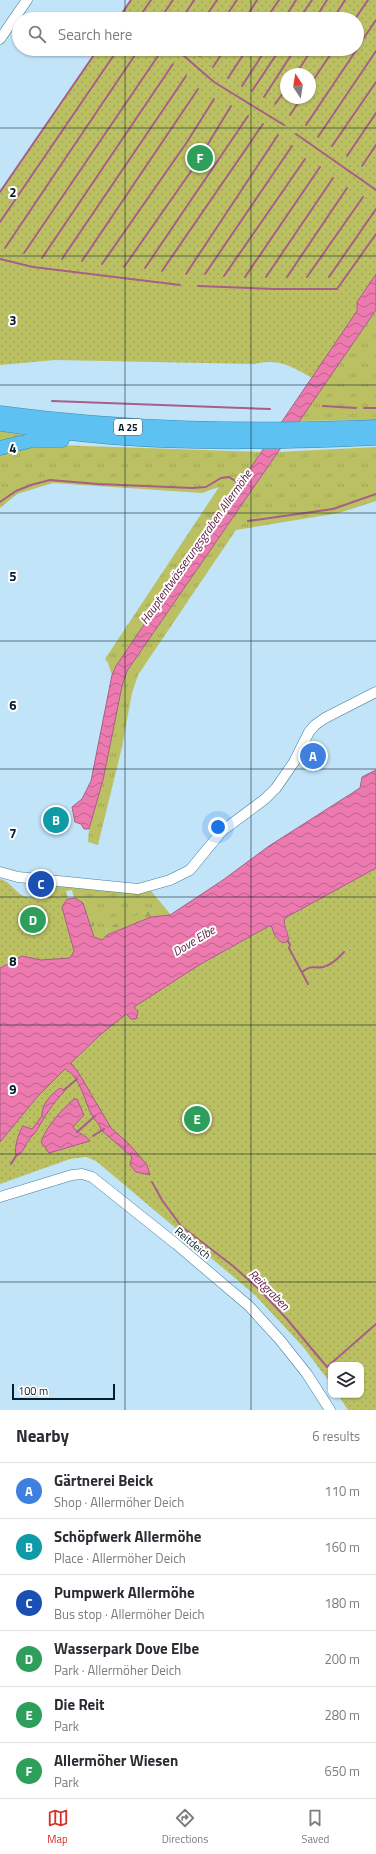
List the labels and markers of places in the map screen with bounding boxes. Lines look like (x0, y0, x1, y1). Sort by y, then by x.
pin: F (187, 143, 213, 173)
pin: A (300, 741, 326, 771)
pin: B (43, 805, 69, 835)
pin: C (28, 869, 54, 899)
pin: D (20, 905, 46, 935)
pin: E (184, 1104, 210, 1134)

